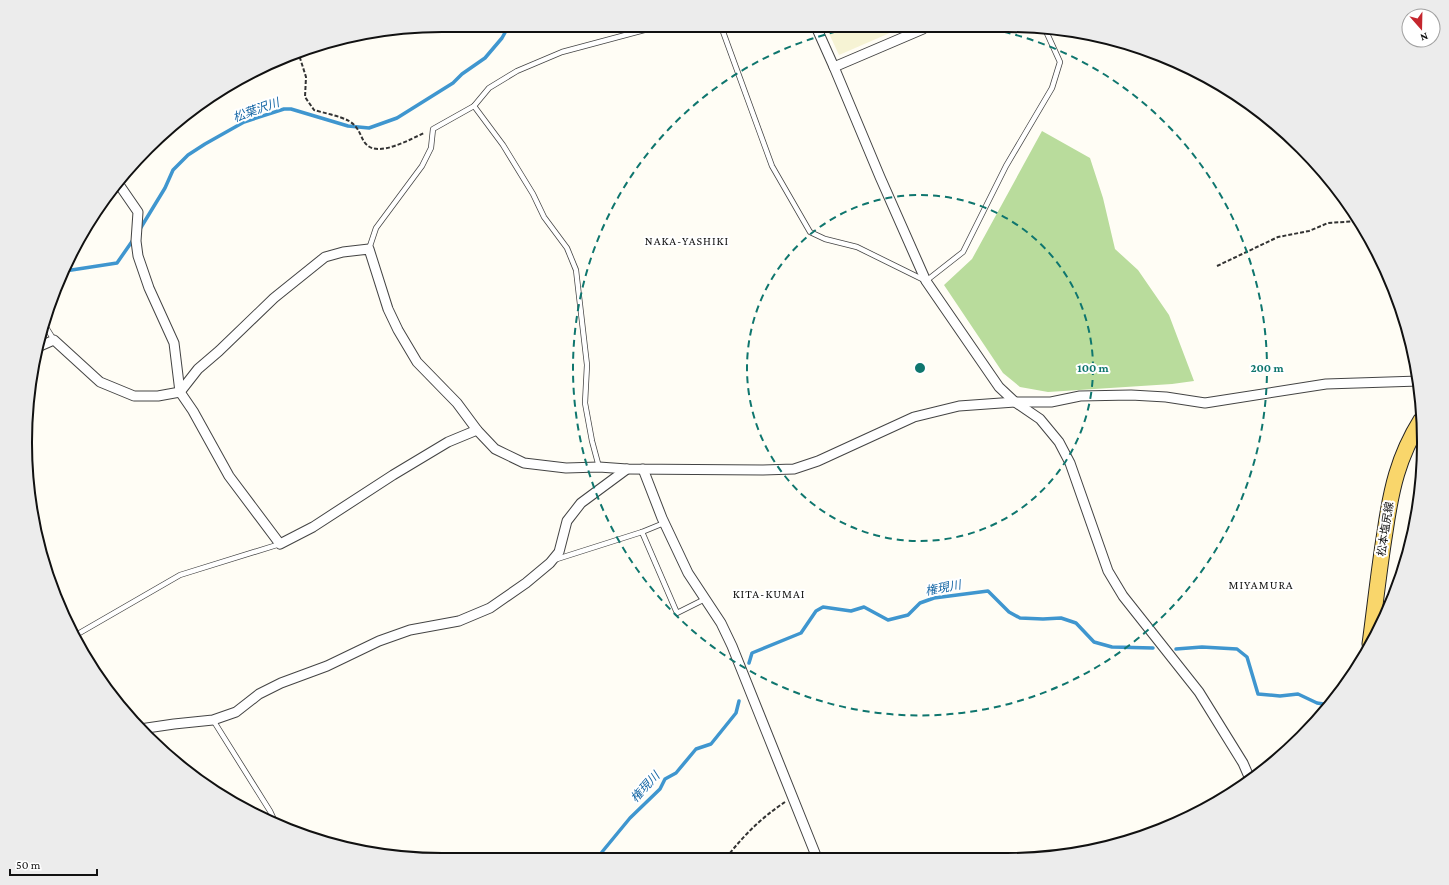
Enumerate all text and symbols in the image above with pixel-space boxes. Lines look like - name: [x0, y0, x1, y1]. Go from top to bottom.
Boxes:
- north arrow: [1401, 8, 1441, 48]
- text: N: [1418, 30, 1430, 44]
- water label: 松葉沢川: [231, 95, 283, 125]
- district label: NAKA-YASHIKI: [645, 234, 729, 248]
- centre of rings: [913, 361, 927, 375]
- text: 100 m: [1077, 361, 1110, 375]
- text: 200 m: [1250, 361, 1284, 375]
- street label: 松本塩尻線: [1375, 501, 1395, 557]
- water label: 権現川: [924, 577, 964, 598]
- district label: MIYAMURA: [1228, 578, 1294, 592]
- district label: KITA-KUMAI: [733, 587, 805, 601]
- water label: 権現川: [628, 768, 664, 805]
- scale bar: [10, 851, 97, 877]
- text: 50 m: [16, 858, 41, 872]

